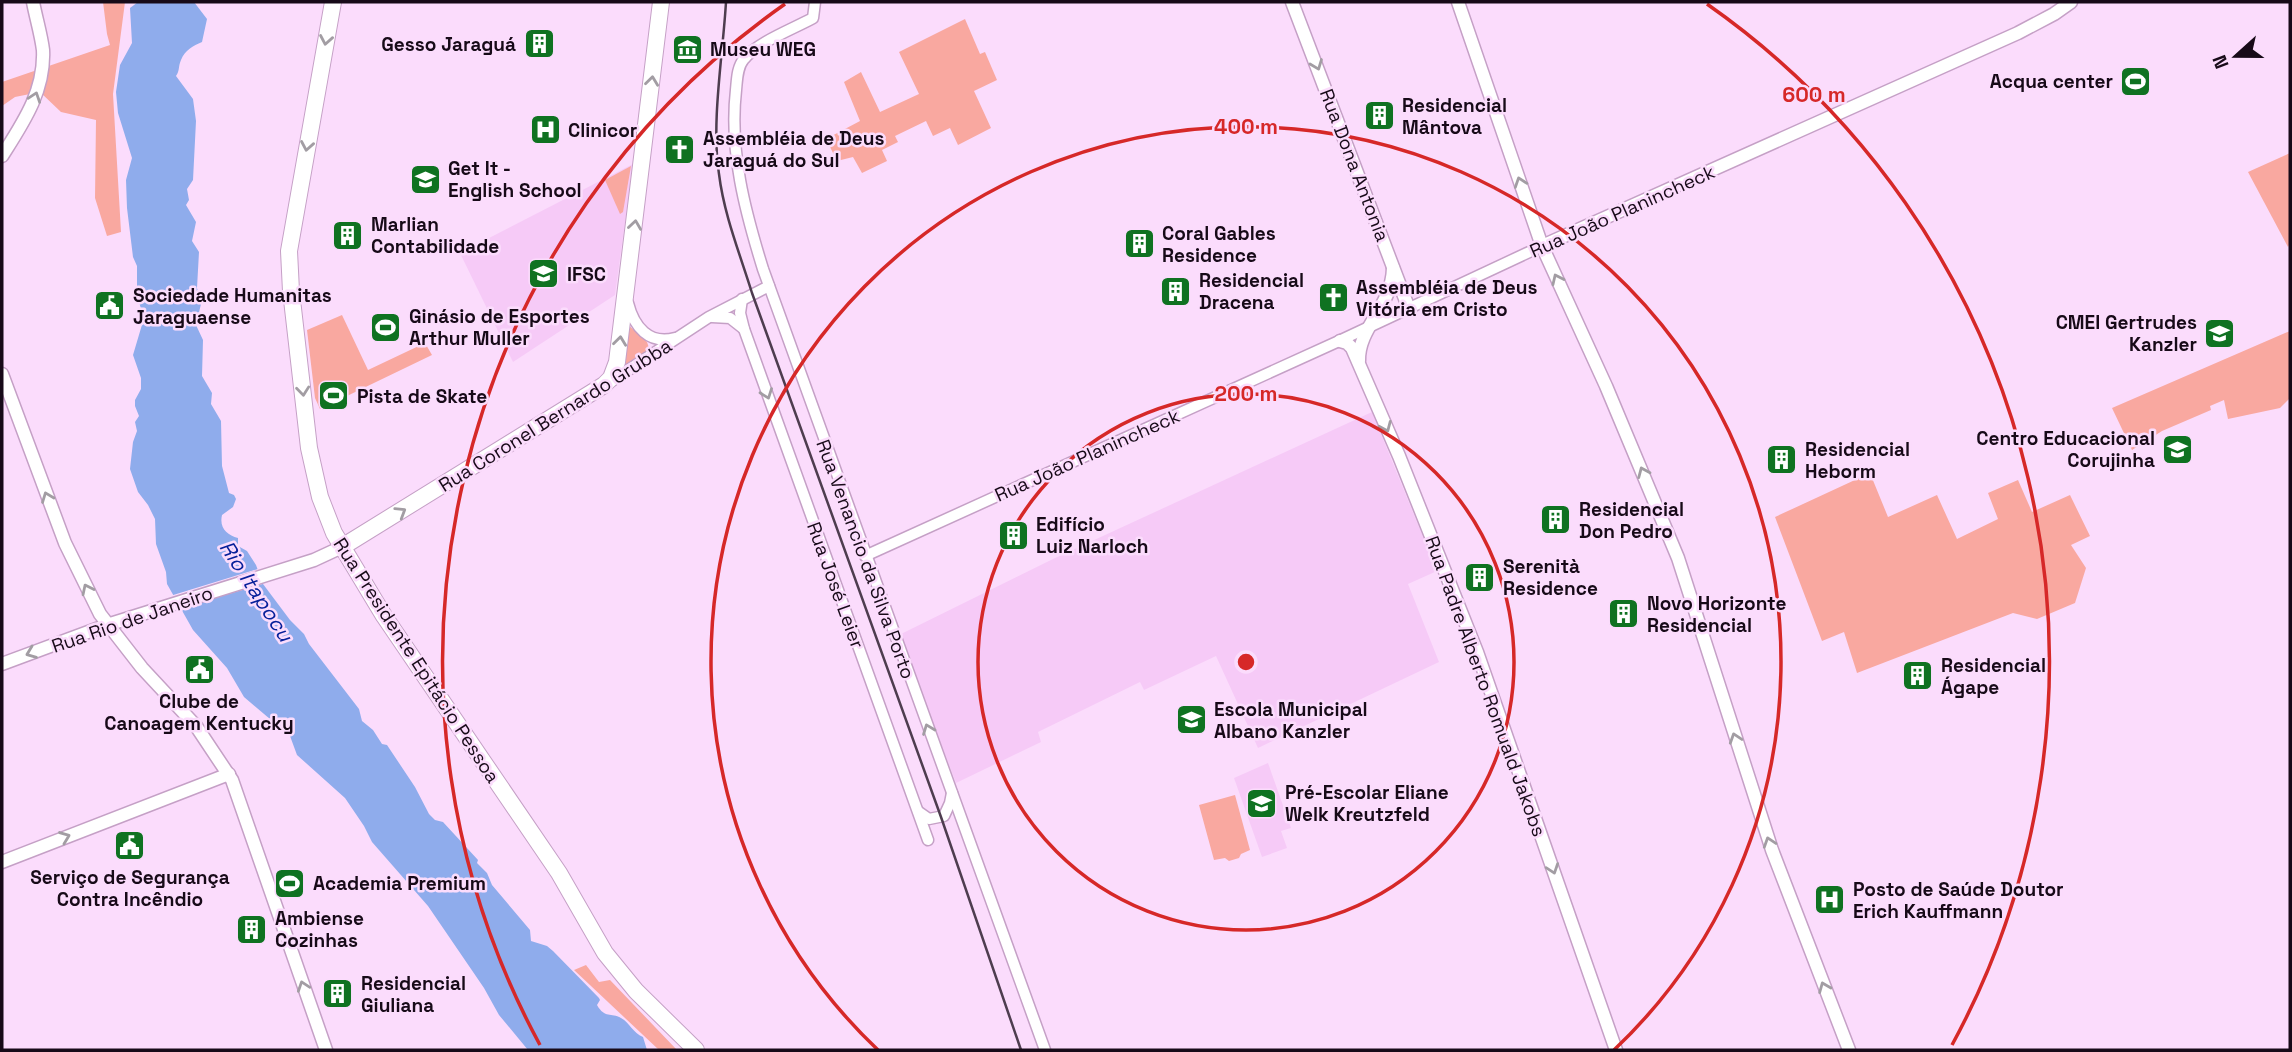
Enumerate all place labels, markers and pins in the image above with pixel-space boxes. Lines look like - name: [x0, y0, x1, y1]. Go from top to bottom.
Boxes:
- building icon: Gesso Jaraguá: [522, 27, 556, 61]
- place label: Gesso Jaraguá: [381, 32, 516, 57]
- museum icon: Museu WEG: [670, 32, 704, 66]
- place label: Museu WEG: [710, 37, 816, 62]
- sports icon: Acqua center: [2119, 64, 2153, 98]
- place label: Acqua center: [1990, 69, 2113, 94]
- place label: Residencial Mântova: [1402, 93, 1507, 140]
- building icon: Residencial Mântova: [1362, 99, 1396, 133]
- hospital icon: Clinicor: [528, 113, 562, 147]
- place label: Clinicor: [568, 118, 637, 143]
- place label: Assembléia de Deus Jaraguá do Sul: [703, 126, 884, 173]
- church icon: Assembléia de Deus Jaraguá do Sul: [663, 132, 697, 166]
- place label: Get It - English School: [448, 156, 582, 203]
- school or university icon: Get It - English School: [408, 162, 442, 196]
- place label: Marlian Contabilidade: [371, 212, 499, 259]
- building icon: Marlian Contabilidade: [331, 218, 365, 252]
- place label: Coral Gables Residence: [1162, 221, 1276, 268]
- building icon: Coral Gables Residence: [1122, 227, 1156, 261]
- school or university icon: IFSC: [527, 257, 561, 291]
- place label: IFSC: [567, 262, 606, 287]
- place label: Residencial Dracena: [1199, 268, 1304, 315]
- building icon: Residencial Dracena: [1159, 274, 1193, 308]
- place label: Assembléia de Deus Vitória em Cristo: [1356, 275, 1537, 322]
- church icon: Assembléia de Deus Vitória em Cristo: [1316, 281, 1350, 315]
- place label: Sociedade Humanitas Jaraguaense: [133, 283, 332, 330]
- public building icon: Sociedade Humanitas Jaraguaense: [93, 289, 127, 323]
- place label: Ginásio de Esportes Arthur Muller: [409, 304, 590, 351]
- sports icon: Ginásio de Esportes Arthur Muller: [369, 310, 403, 344]
- place label: CMEI Gertrudes Kanzler: [2056, 310, 2197, 357]
- school or university icon: CMEI Gertrudes Kanzler: [2203, 316, 2237, 350]
- sports icon: Pista de Skate: [317, 379, 351, 413]
- place label: Pista de Skate: [357, 384, 487, 409]
- place label: Centro Educacional Corujinha: [1976, 426, 2155, 473]
- school or university icon: Centro Educacional Corujinha: [2161, 432, 2195, 466]
- place label: Residencial Heborm: [1805, 437, 1910, 484]
- building icon: Residencial Heborm: [1765, 443, 1799, 477]
- place label: Residencial Don Pedro: [1579, 497, 1684, 544]
- building icon: Residencial Don Pedro: [1539, 503, 1573, 537]
- place label: Edifício Luiz Narloch: [1036, 512, 1148, 559]
- building icon: Edifício Luiz Narloch: [996, 518, 1030, 552]
- place label: Serenità Residence: [1503, 554, 1598, 601]
- building icon: Serenità Residence: [1463, 560, 1497, 594]
- place label: Novo Horizonte Residencial: [1647, 591, 1786, 638]
- building icon: Novo Horizonte Residencial: [1607, 597, 1641, 631]
- centre of rings: [1234, 650, 1258, 674]
- public building icon: Clube de Canoagem Kentucky: [182, 653, 216, 687]
- place label: Residencial Ágape: [1941, 653, 2046, 700]
- building icon: Residencial Ágape: [1901, 659, 1935, 693]
- place label: Clube de Canoagem Kentucky: [104, 689, 294, 736]
- place label: Escola Municipal Albano Kanzler: [1214, 697, 1368, 744]
- school or university icon: Escola Municipal Albano Kanzler: [1174, 703, 1208, 737]
- place label: Pré-Escolar Eliane Welk Kreutzfeld: [1285, 780, 1449, 827]
- school or university icon: Pré-Escolar Eliane Welk Kreutzfeld: [1245, 786, 1279, 820]
- public building icon: Serviço de Segurança Contra Incêndio: [113, 829, 147, 863]
- place label: Serviço de Segurança Contra Incêndio: [30, 865, 230, 912]
- sports icon: Academia Premium: [273, 866, 307, 900]
- place label: Academia Premium: [313, 871, 486, 896]
- place label: Posto de Saúde Doutor Erich Kauffmann: [1853, 877, 2064, 924]
- hospital icon: Posto de Saúde Doutor Erich Kauffmann: [1813, 883, 1847, 917]
- place label: Ambiense Cozinhas: [275, 906, 364, 953]
- building icon: Ambiense Cozinhas: [235, 912, 269, 946]
- place label: Residencial Giuliana: [361, 971, 466, 1018]
- building icon: Residencial Giuliana: [321, 977, 355, 1011]

